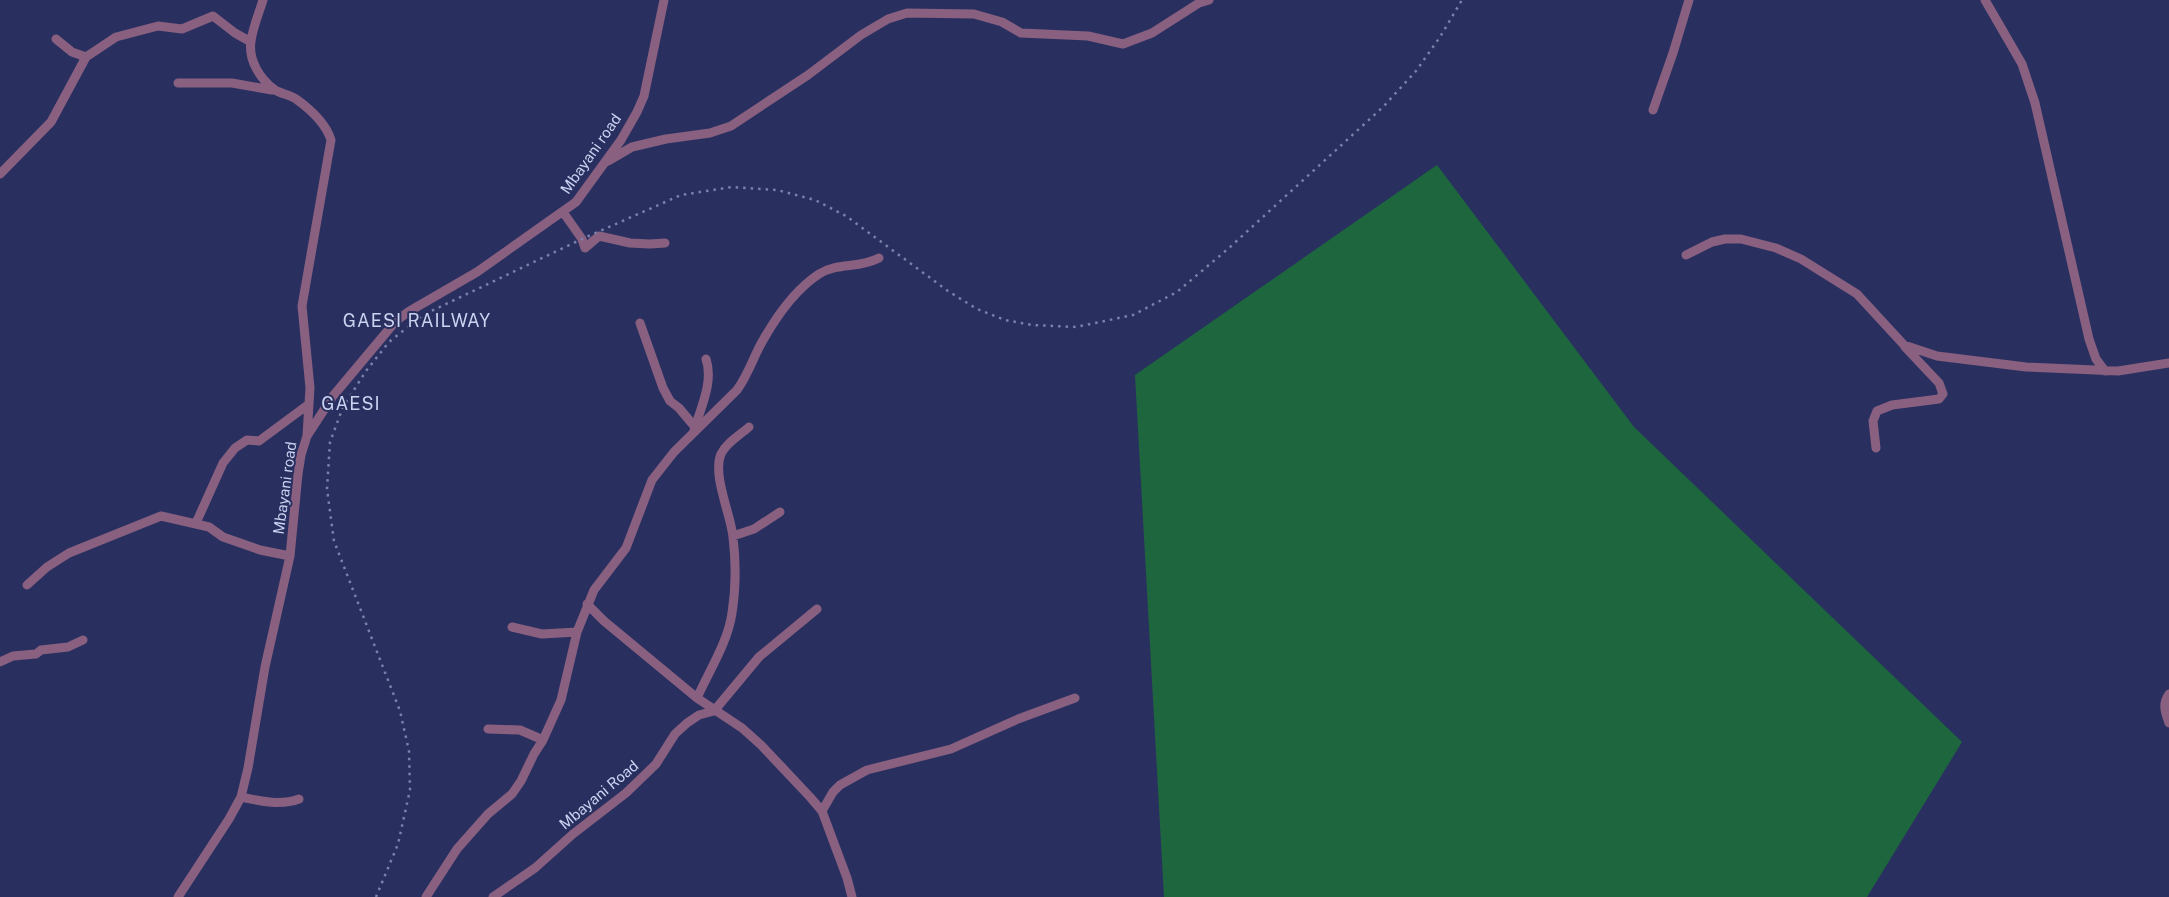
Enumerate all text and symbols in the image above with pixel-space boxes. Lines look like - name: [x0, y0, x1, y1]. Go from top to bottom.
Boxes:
- street label: Mbayani road: [557, 110, 624, 197]
- district label: GAESI RAILWAY: [343, 310, 491, 331]
- district label: GAESI: [321, 393, 381, 414]
- street label: Mbayani road: [270, 440, 299, 536]
- street label: Mbayani Road: [556, 757, 642, 833]

